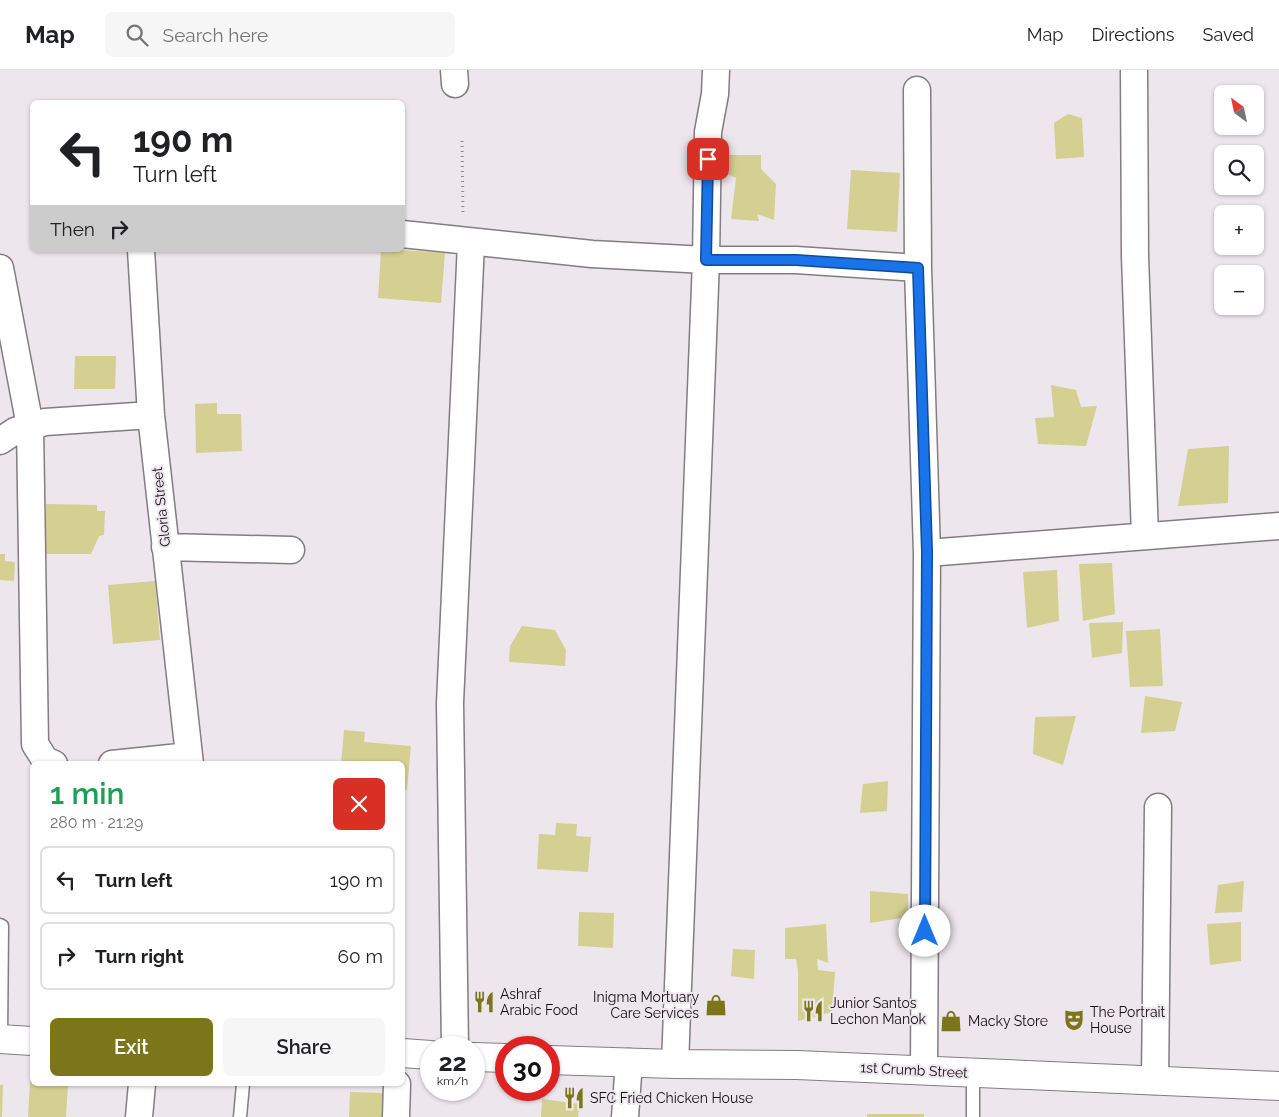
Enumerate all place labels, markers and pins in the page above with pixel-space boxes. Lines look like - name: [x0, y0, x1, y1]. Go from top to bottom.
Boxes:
- pin: [687, 138, 729, 180]
- place label: Ashraf Arabic Food: [500, 986, 578, 1018]
- restaurant icon: Ashraf Arabic Food: [471, 989, 497, 1015]
- place label: Inigma Mortuary Care Services: [593, 989, 699, 1021]
- shop icon: Inigma Mortuary Care Services: [703, 992, 729, 1018]
- place label: Junior Santos Lechon Manok: [830, 995, 926, 1027]
- restaurant icon: Junior Santos Lechon Manok: [800, 998, 826, 1024]
- place label: The Portrait House: [1090, 1004, 1166, 1036]
- theatre icon: The Portrait House: [1061, 1007, 1087, 1033]
- shop icon: Macky Store: [938, 1008, 964, 1034]
- place label: Macky Store: [968, 1013, 1048, 1029]
- restaurant icon: SFC Fried Chicken House: [561, 1085, 587, 1111]
- place label: SFC Fried Chicken House: [590, 1090, 753, 1106]

